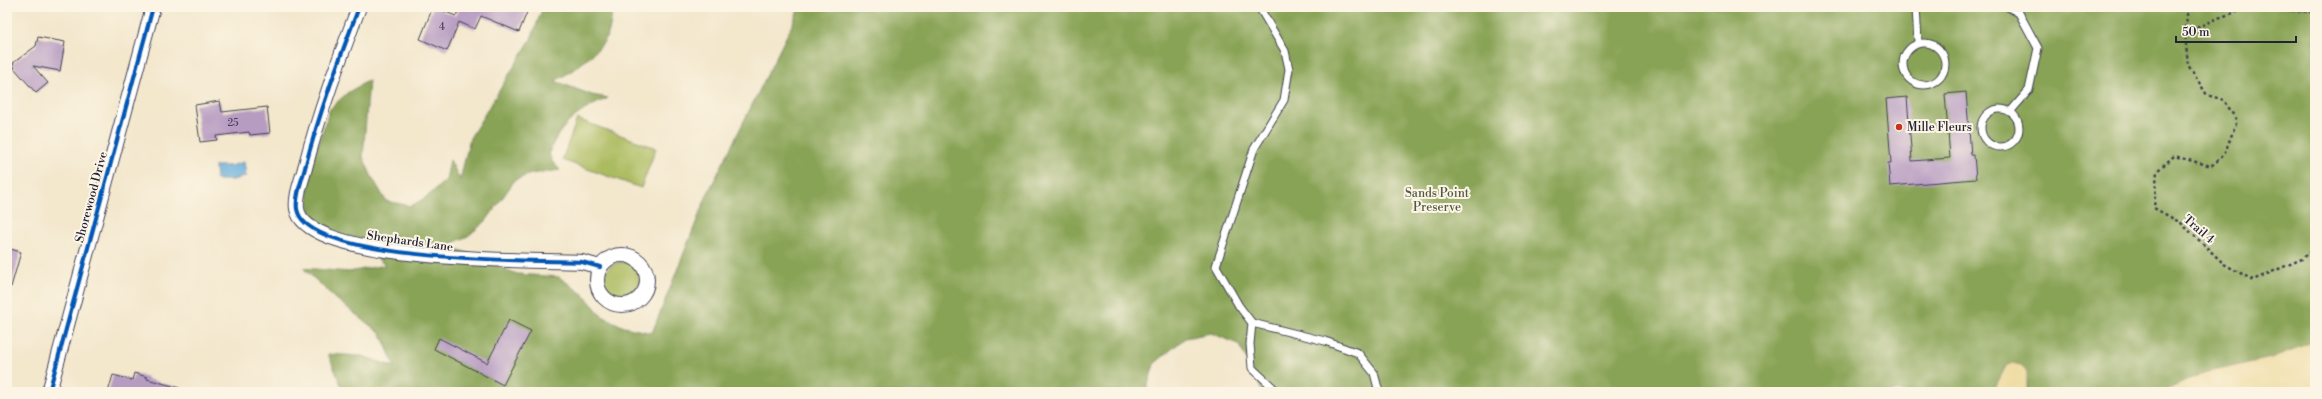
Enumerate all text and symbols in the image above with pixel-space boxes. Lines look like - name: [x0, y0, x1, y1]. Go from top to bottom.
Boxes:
- scale bar: [2176, 18, 2296, 44]
- house number: 4: [439, 21, 445, 33]
- text: 50 m: [2182, 25, 2210, 40]
- house number: 25: [227, 117, 239, 129]
- place label: Mille Fleurs: [1907, 120, 1972, 135]
- marker: Mille Fleurs: [1894, 122, 1904, 132]
- street label: Shorewood Drive: [72, 150, 111, 244]
- park label: Sands Point Preserve: [1405, 186, 1470, 215]
- street label: Trail 4: [2180, 212, 2217, 247]
- street label: Shephards Lane: [366, 228, 454, 255]

